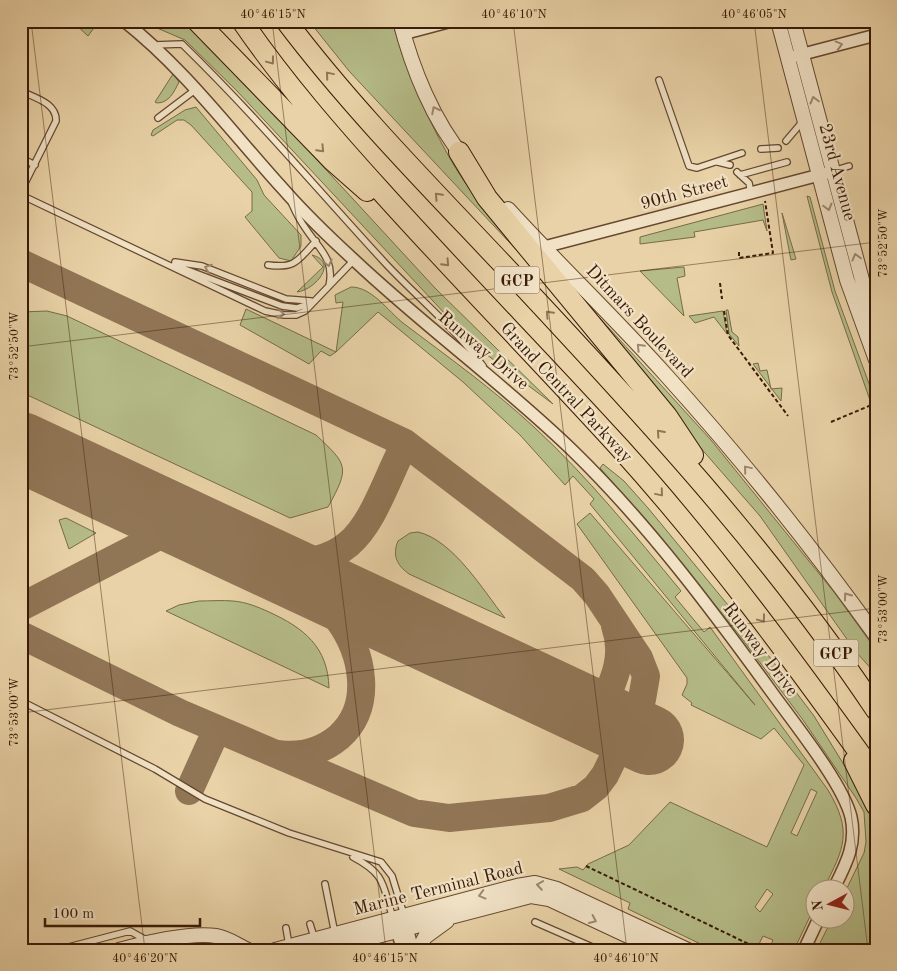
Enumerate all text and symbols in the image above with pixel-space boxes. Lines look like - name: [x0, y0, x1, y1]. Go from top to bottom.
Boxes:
- text: 40°46'15"N: [240, 8, 306, 21]
- text: 40°46'05"N: [721, 8, 787, 21]
- text: 40°46'10"N: [481, 9, 547, 21]
- one-way arrow: [834, 40, 843, 51]
- one-way arrow: [265, 55, 274, 65]
- one-way arrow: [326, 72, 335, 81]
- one-way arrow: [809, 95, 820, 104]
- one-way arrow: [431, 106, 441, 115]
- street label: 23rd Avenue: [815, 122, 859, 223]
- one-way arrow: [315, 143, 324, 152]
- street label: 90th Street: [639, 173, 730, 213]
- one-way arrow: [435, 192, 444, 201]
- one-way arrow: [822, 202, 832, 210]
- text: 73°52'50"W: [877, 208, 890, 278]
- one-way arrow: [851, 253, 862, 261]
- one-way arrow: [440, 258, 449, 267]
- one-way arrow: [322, 259, 333, 267]
- street label: Ditmars Boulevard: [582, 262, 696, 382]
- one-way arrow: [204, 264, 213, 274]
- road number: GCP: [494, 266, 540, 294]
- street label: Runway Drive: [435, 308, 532, 394]
- one-way arrow: [278, 309, 286, 320]
- text: 73°52'50"W: [8, 311, 21, 381]
- one-way arrow: [546, 311, 555, 320]
- street label: Grand Central Parkway: [497, 319, 636, 467]
- one-way arrow: [637, 343, 646, 352]
- one-way arrow: [657, 430, 666, 439]
- one-way arrow: [743, 465, 752, 474]
- one-way arrow: [654, 488, 663, 497]
- text: 73°53'00"W: [877, 574, 890, 644]
- one-way arrow: [845, 593, 853, 602]
- street label: Runway Drive: [719, 599, 801, 700]
- one-way arrow: [757, 613, 765, 622]
- road number: GCP: [814, 640, 858, 666]
- text: 73°53'00"W: [8, 677, 21, 747]
- street label: Marine Terminal Road: [351, 859, 525, 919]
- north arrow: [804, 878, 854, 928]
- one-way arrow: [536, 880, 545, 890]
- one-way arrow: [478, 889, 487, 900]
- scale bar: [45, 896, 200, 928]
- text: N: [810, 899, 826, 912]
- text: 100 m: [52, 907, 94, 922]
- one-way arrow: [588, 914, 597, 924]
- text: 40°46'15"N: [352, 952, 418, 965]
- text: 40°46'20"N: [112, 953, 178, 965]
- text: 40°46'10"N: [593, 953, 659, 965]

